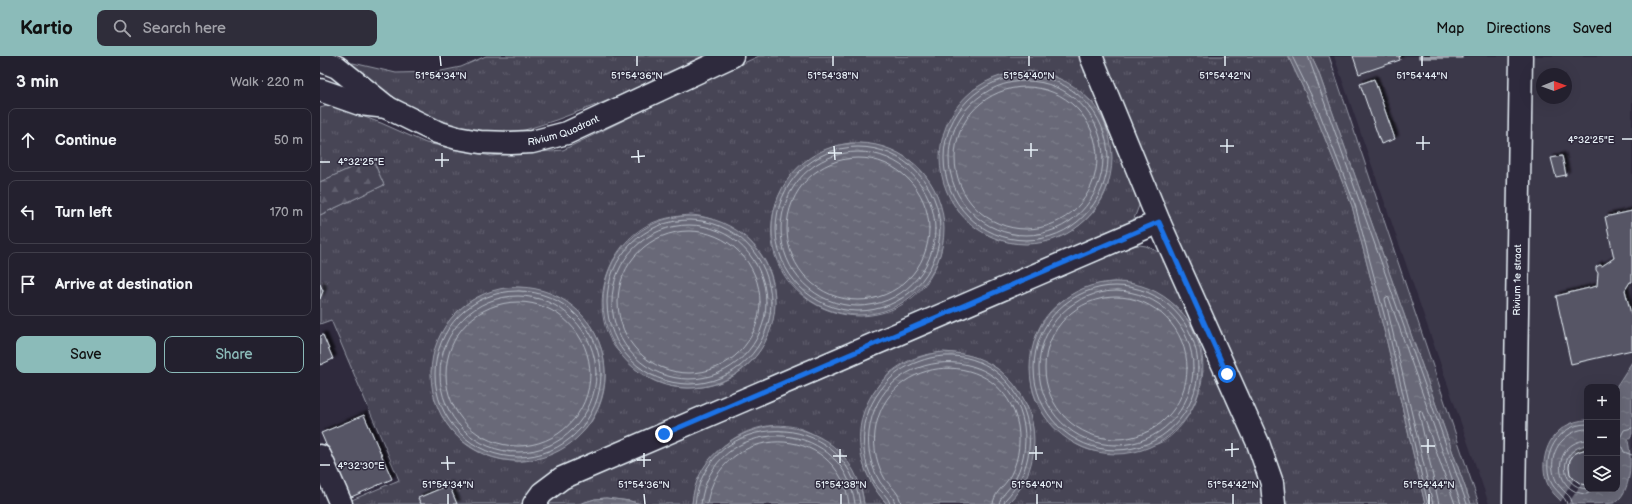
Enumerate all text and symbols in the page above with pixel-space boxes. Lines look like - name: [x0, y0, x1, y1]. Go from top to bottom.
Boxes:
- search box: [97, 10, 377, 46]
- text: Kartio: [20, 17, 73, 40]
- icon: search: [111, 17, 133, 39]
- text: Search here: [143, 19, 226, 38]
- text: Map: [1436, 20, 1464, 37]
- text: Directions: [1486, 20, 1551, 37]
- text: Saved: [1573, 20, 1612, 37]
- north arrow: [1536, 68, 1572, 104]
- text: 51°54'34"N: [415, 70, 467, 82]
- text: 51°54'36"N: [611, 70, 663, 82]
- text: 51°54'38"N: [807, 70, 859, 82]
- text: 51°54'40"N: [1003, 70, 1055, 82]
- text: 51°54'42"N: [1199, 70, 1251, 82]
- text: 51°54'44"N: [1396, 70, 1448, 82]
- text: 3 min: [16, 72, 59, 92]
- text: Walk · 220 m: [231, 74, 304, 90]
- street label: Rivium Quadrant: [527, 113, 601, 148]
- icon: ahead: [17, 129, 39, 151]
- text: Continue: [55, 131, 117, 150]
- text: 50 m: [274, 132, 303, 148]
- text: 4°32'25"E: [1568, 134, 1615, 146]
- text: 4°32'25"E: [338, 156, 385, 168]
- icon: left: [17, 201, 39, 223]
- text: Turn left: [55, 203, 112, 222]
- text: 170 m: [270, 204, 303, 220]
- street label: Rivium 1e straat: [1511, 244, 1524, 316]
- icon: arrive: [17, 273, 39, 295]
- text: Arrive at destination: [55, 275, 193, 294]
- button: Save: [16, 336, 156, 373]
- button: Share: [164, 336, 304, 373]
- route start: [1218, 365, 1236, 383]
- map controls: [1584, 384, 1620, 492]
- button: +: [1584, 384, 1620, 420]
- button: −: [1584, 420, 1620, 456]
- route end: [655, 425, 673, 443]
- button: layers: [1584, 456, 1620, 492]
- text: 4°32'30"E: [338, 460, 385, 472]
- text: 51°54'34"N: [422, 479, 474, 491]
- text: 51°54'36"N: [618, 479, 670, 491]
- text: 51°54'38"N: [815, 479, 867, 491]
- text: 51°54'40"N: [1011, 479, 1063, 491]
- text: 51°54'42"N: [1207, 479, 1259, 491]
- text: 51°54'44"N: [1403, 479, 1455, 491]

